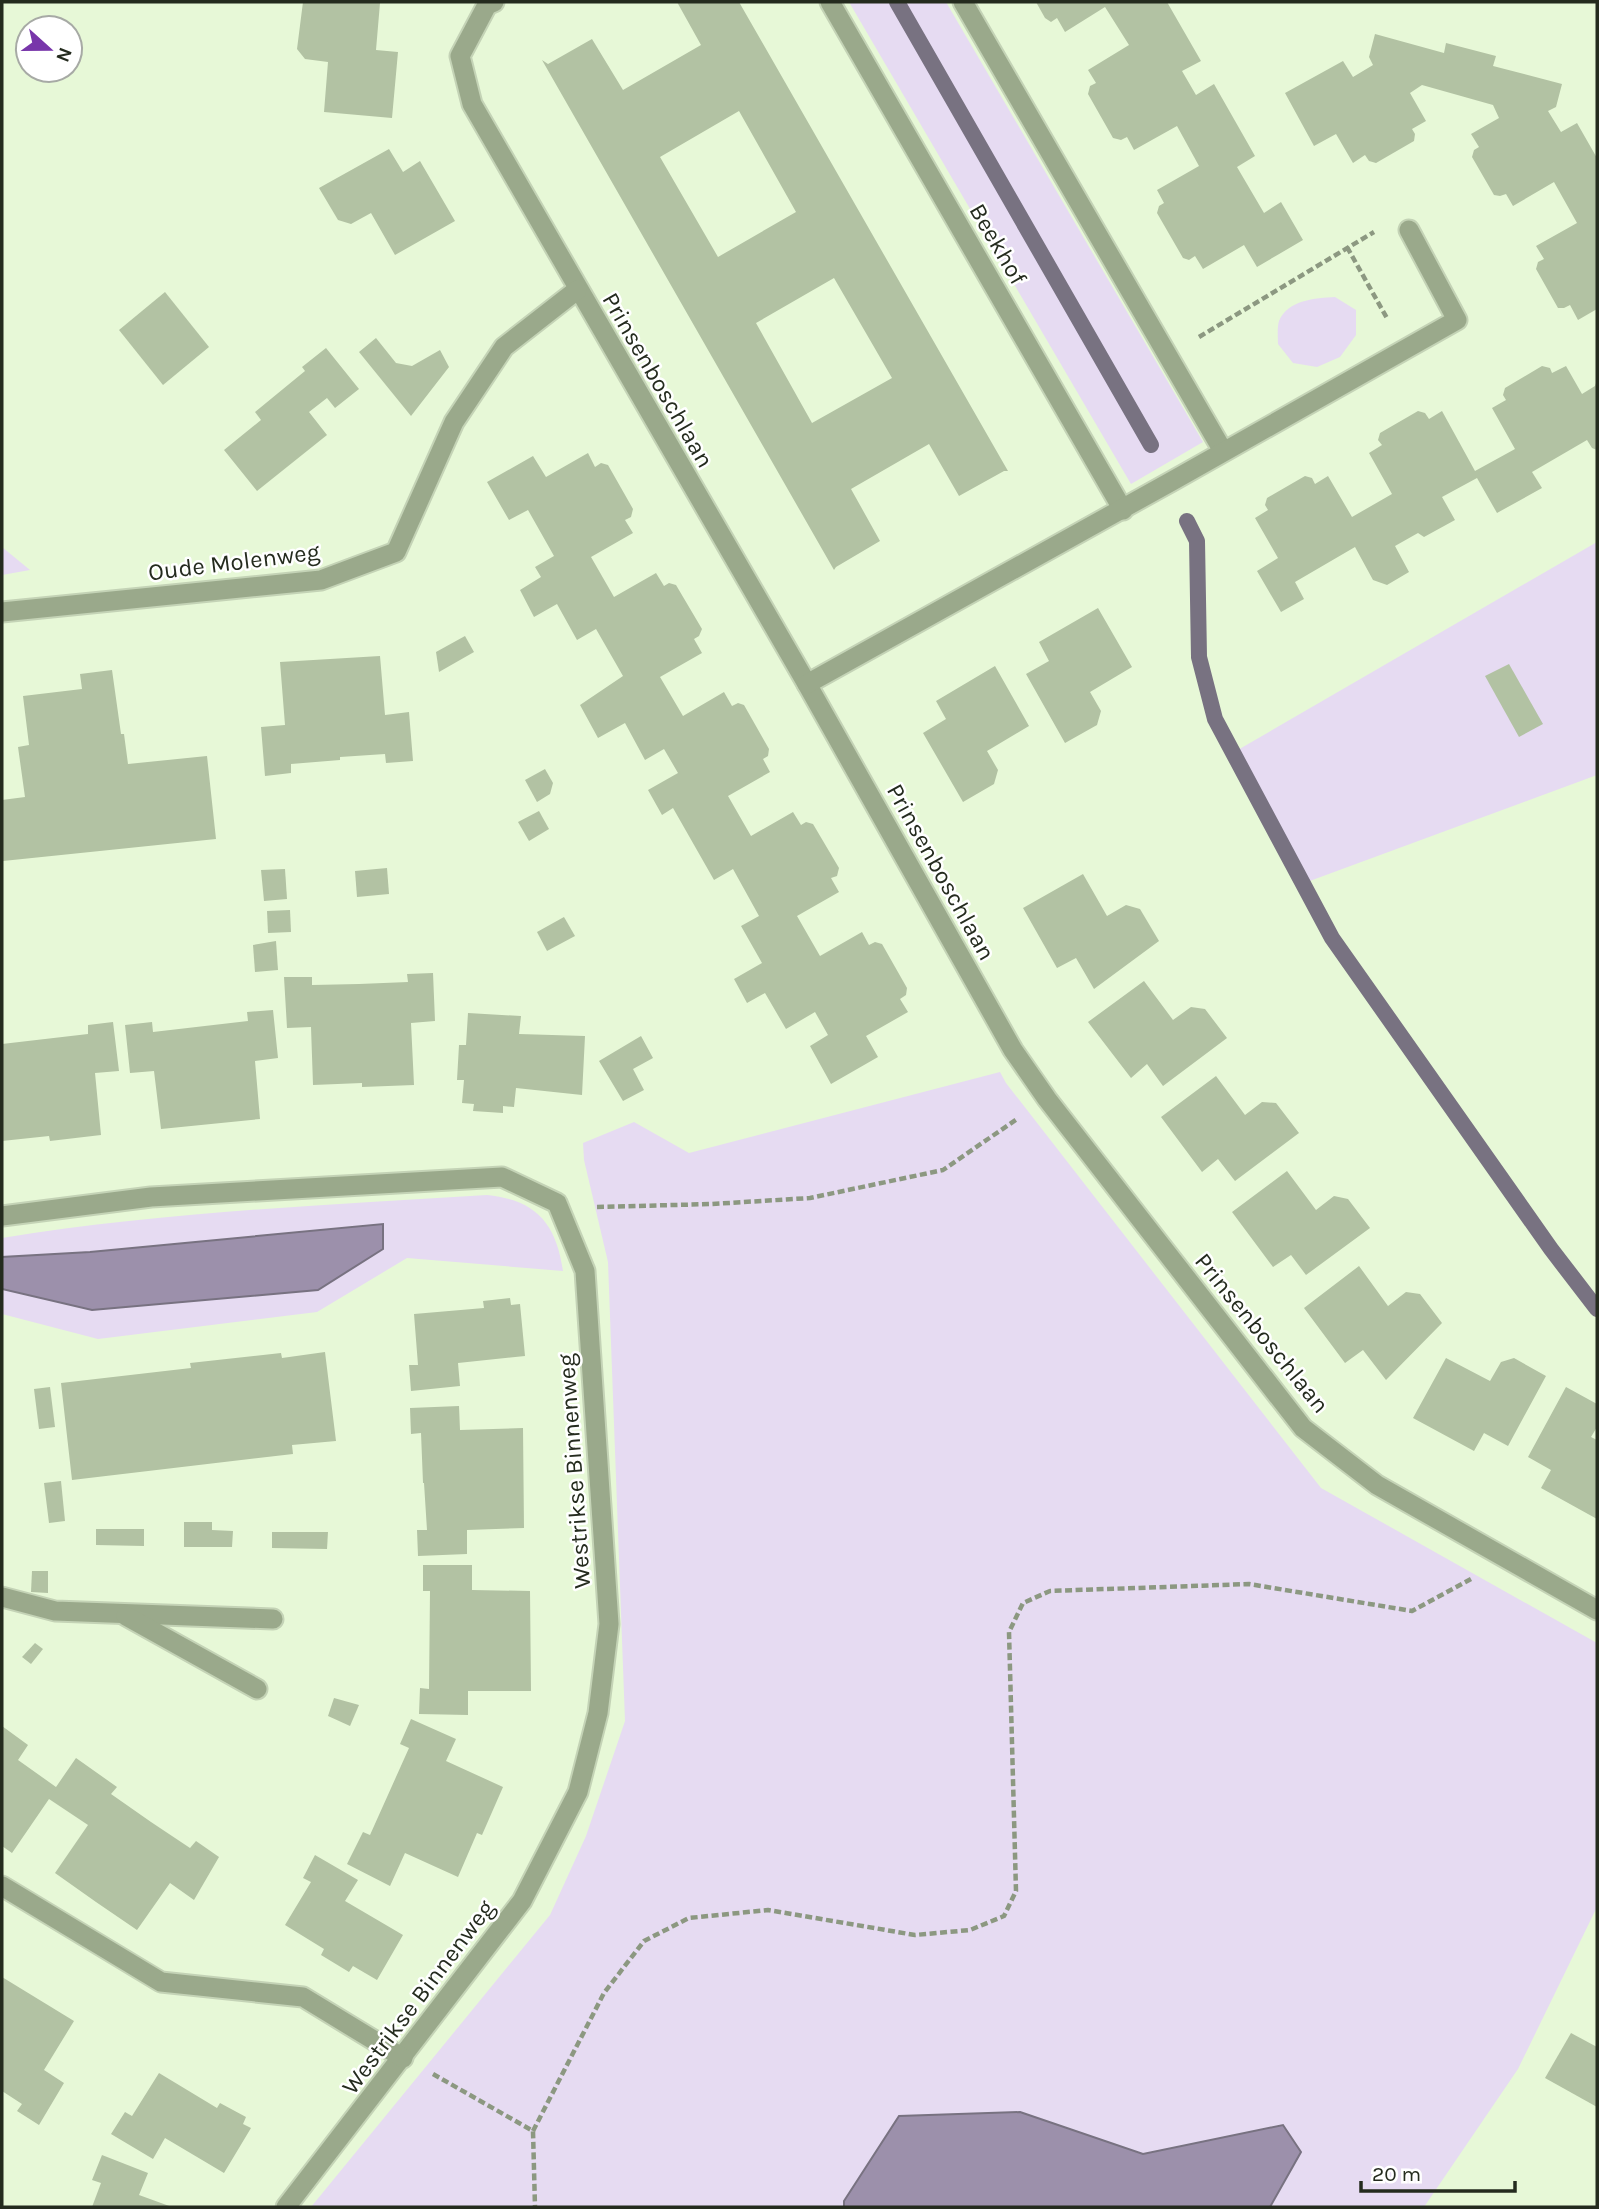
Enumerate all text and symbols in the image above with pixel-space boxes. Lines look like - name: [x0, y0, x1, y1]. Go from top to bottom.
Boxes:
- north arrow: [14, 14, 84, 84]
- text: N: [51, 44, 77, 65]
- street label: Beekhof: [964, 198, 1033, 290]
- street label: Prinsenboschlaan: [597, 287, 719, 473]
- street label: Oude Molenweg: [147, 538, 322, 586]
- street label: Prinsenboschlaan: [881, 779, 1001, 965]
- street label: Prinsenboschlaan: [1189, 1247, 1335, 1419]
- street label: Westrikse Binnenweg: [552, 1352, 596, 1590]
- street label: Westrikse Binnenweg: [336, 1894, 500, 2100]
- scale bar: [1361, 2150, 1515, 2194]
- text: 20 m: [1372, 2162, 1421, 2186]

